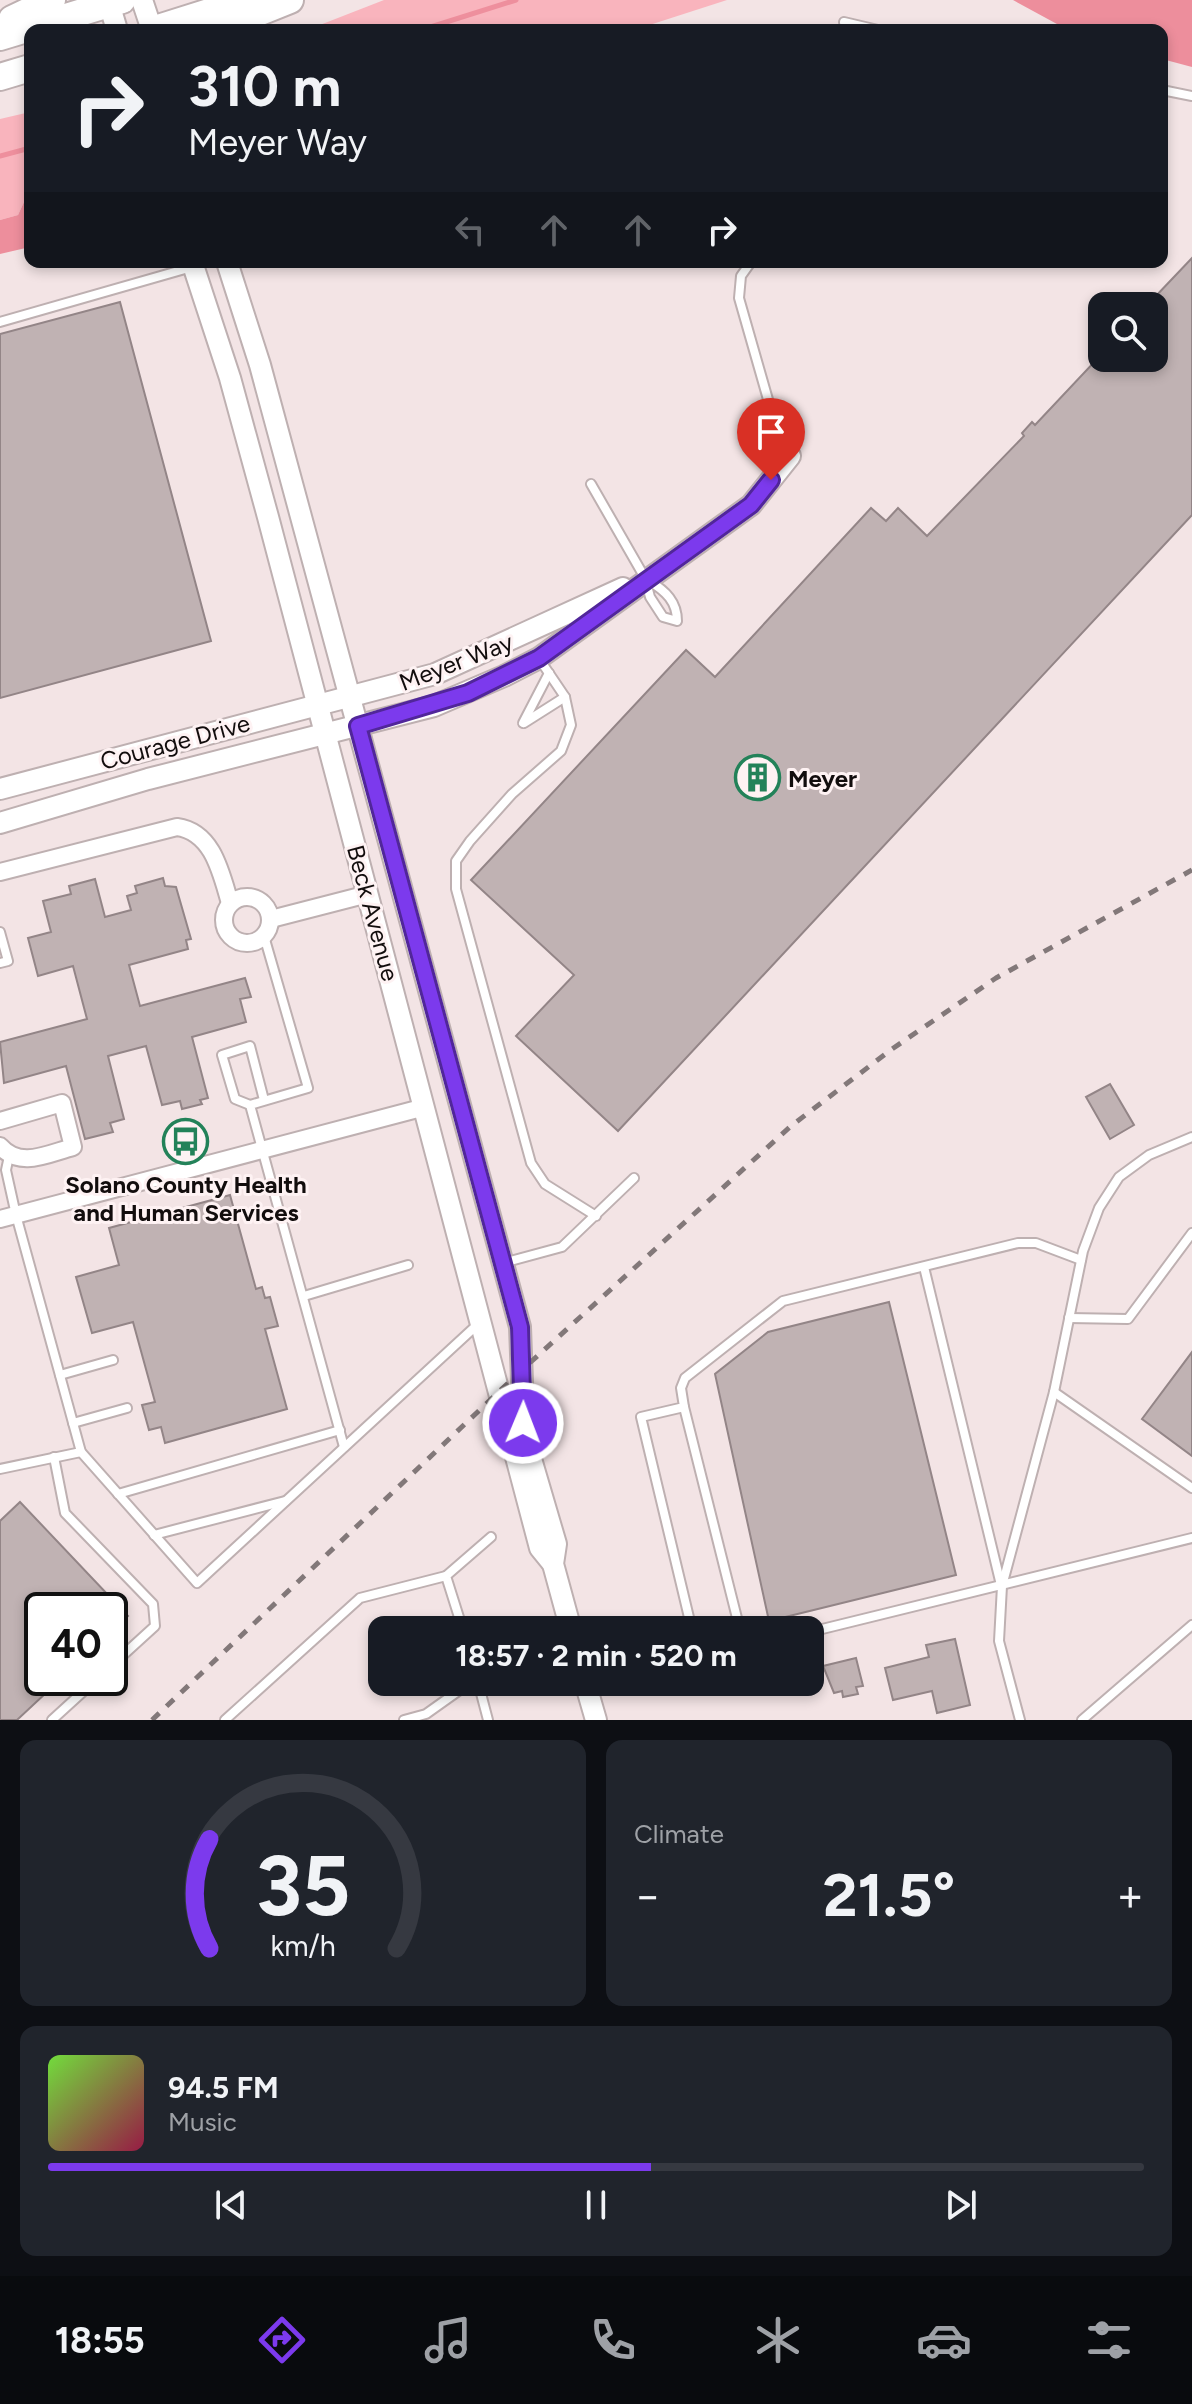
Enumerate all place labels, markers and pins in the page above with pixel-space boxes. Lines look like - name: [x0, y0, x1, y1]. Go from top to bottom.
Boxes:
- pin: [737, 398, 805, 480]
- building icon: Meyer: [733, 754, 781, 802]
- place label: Meyer: [788, 764, 857, 793]
- bus stop icon: Solano County Health and Human Services: [162, 1118, 210, 1166]
- place label: Solano County Health and Human Services: [65, 1170, 307, 1227]

